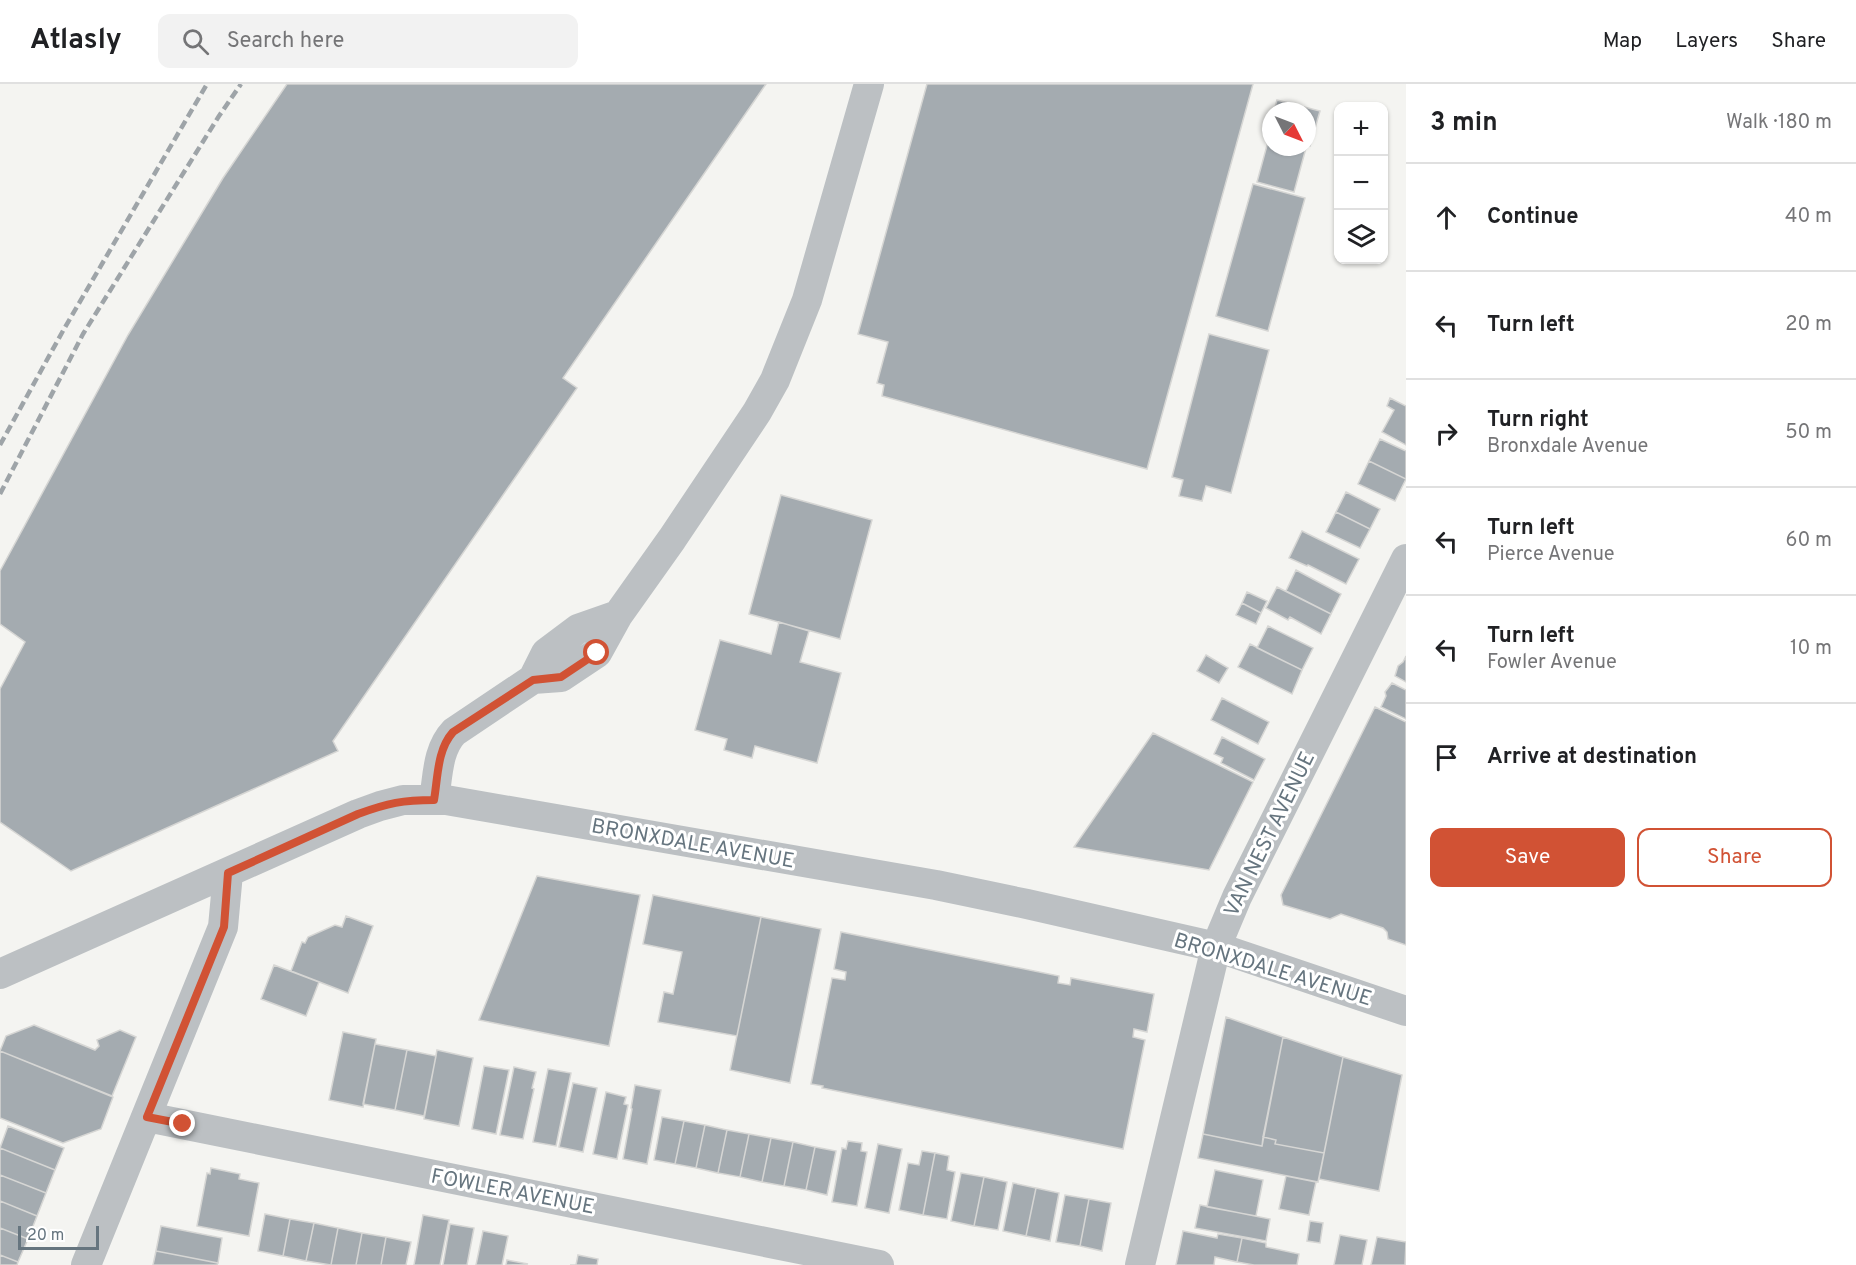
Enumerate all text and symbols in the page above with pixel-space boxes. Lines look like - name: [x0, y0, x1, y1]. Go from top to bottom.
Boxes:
- search box: [158, 14, 578, 68]
- text: Atlasly: [30, 23, 122, 59]
- icon: search: [179, 25, 212, 58]
- text: Search here: [227, 28, 344, 55]
- text: Map: [1603, 28, 1642, 55]
- text: Layers: [1675, 28, 1738, 55]
- text: Share: [1771, 28, 1826, 55]
- north arrow: [1262, 102, 1316, 156]
- map controls: [1334, 102, 1388, 264]
- button: +: [1334, 102, 1388, 156]
- text: 3 min: [1430, 107, 1498, 140]
- text: Walk · 180 m: [1726, 110, 1832, 136]
- button: −: [1334, 156, 1388, 210]
- icon: ahead: [1430, 201, 1463, 234]
- text: Continue: [1487, 204, 1578, 231]
- text: 40 m: [1785, 204, 1832, 230]
- button: layers: [1334, 210, 1388, 264]
- icon: left: [1430, 309, 1463, 342]
- text: Turn left: [1487, 312, 1575, 339]
- text: 20 m: [1785, 312, 1832, 338]
- text: Turn right: [1487, 407, 1589, 434]
- icon: right: [1430, 417, 1463, 450]
- text: 50 m: [1785, 420, 1832, 446]
- text: Bronxdale Avenue: [1487, 434, 1648, 460]
- text: Turn left: [1487, 515, 1575, 542]
- icon: left: [1430, 525, 1463, 558]
- text: 60 m: [1786, 528, 1832, 554]
- text: Pierce Avenue: [1487, 542, 1615, 568]
- text: Turn left: [1487, 623, 1575, 650]
- icon: left: [1430, 633, 1463, 666]
- text: 10 m: [1790, 636, 1832, 662]
- route start: [583, 639, 609, 665]
- text: Fowler Avenue: [1487, 650, 1617, 676]
- icon: arrive: [1430, 741, 1463, 774]
- text: Arrive at destination: [1487, 744, 1697, 771]
- street label: VAN NEST AVENUE: [1219, 748, 1322, 922]
- street label: BRONXDALE AVENUE: [589, 813, 796, 876]
- button: Save: [1430, 828, 1625, 887]
- button: Share: [1637, 828, 1832, 887]
- street label: BRONXDALE AVENUE: [1170, 927, 1375, 1013]
- route end: [169, 1110, 195, 1136]
- street label: FOWLER AVENUE: [429, 1163, 597, 1222]
- scale bar: [18, 1223, 99, 1250]
- text: 20 m: [27, 1226, 64, 1246]

